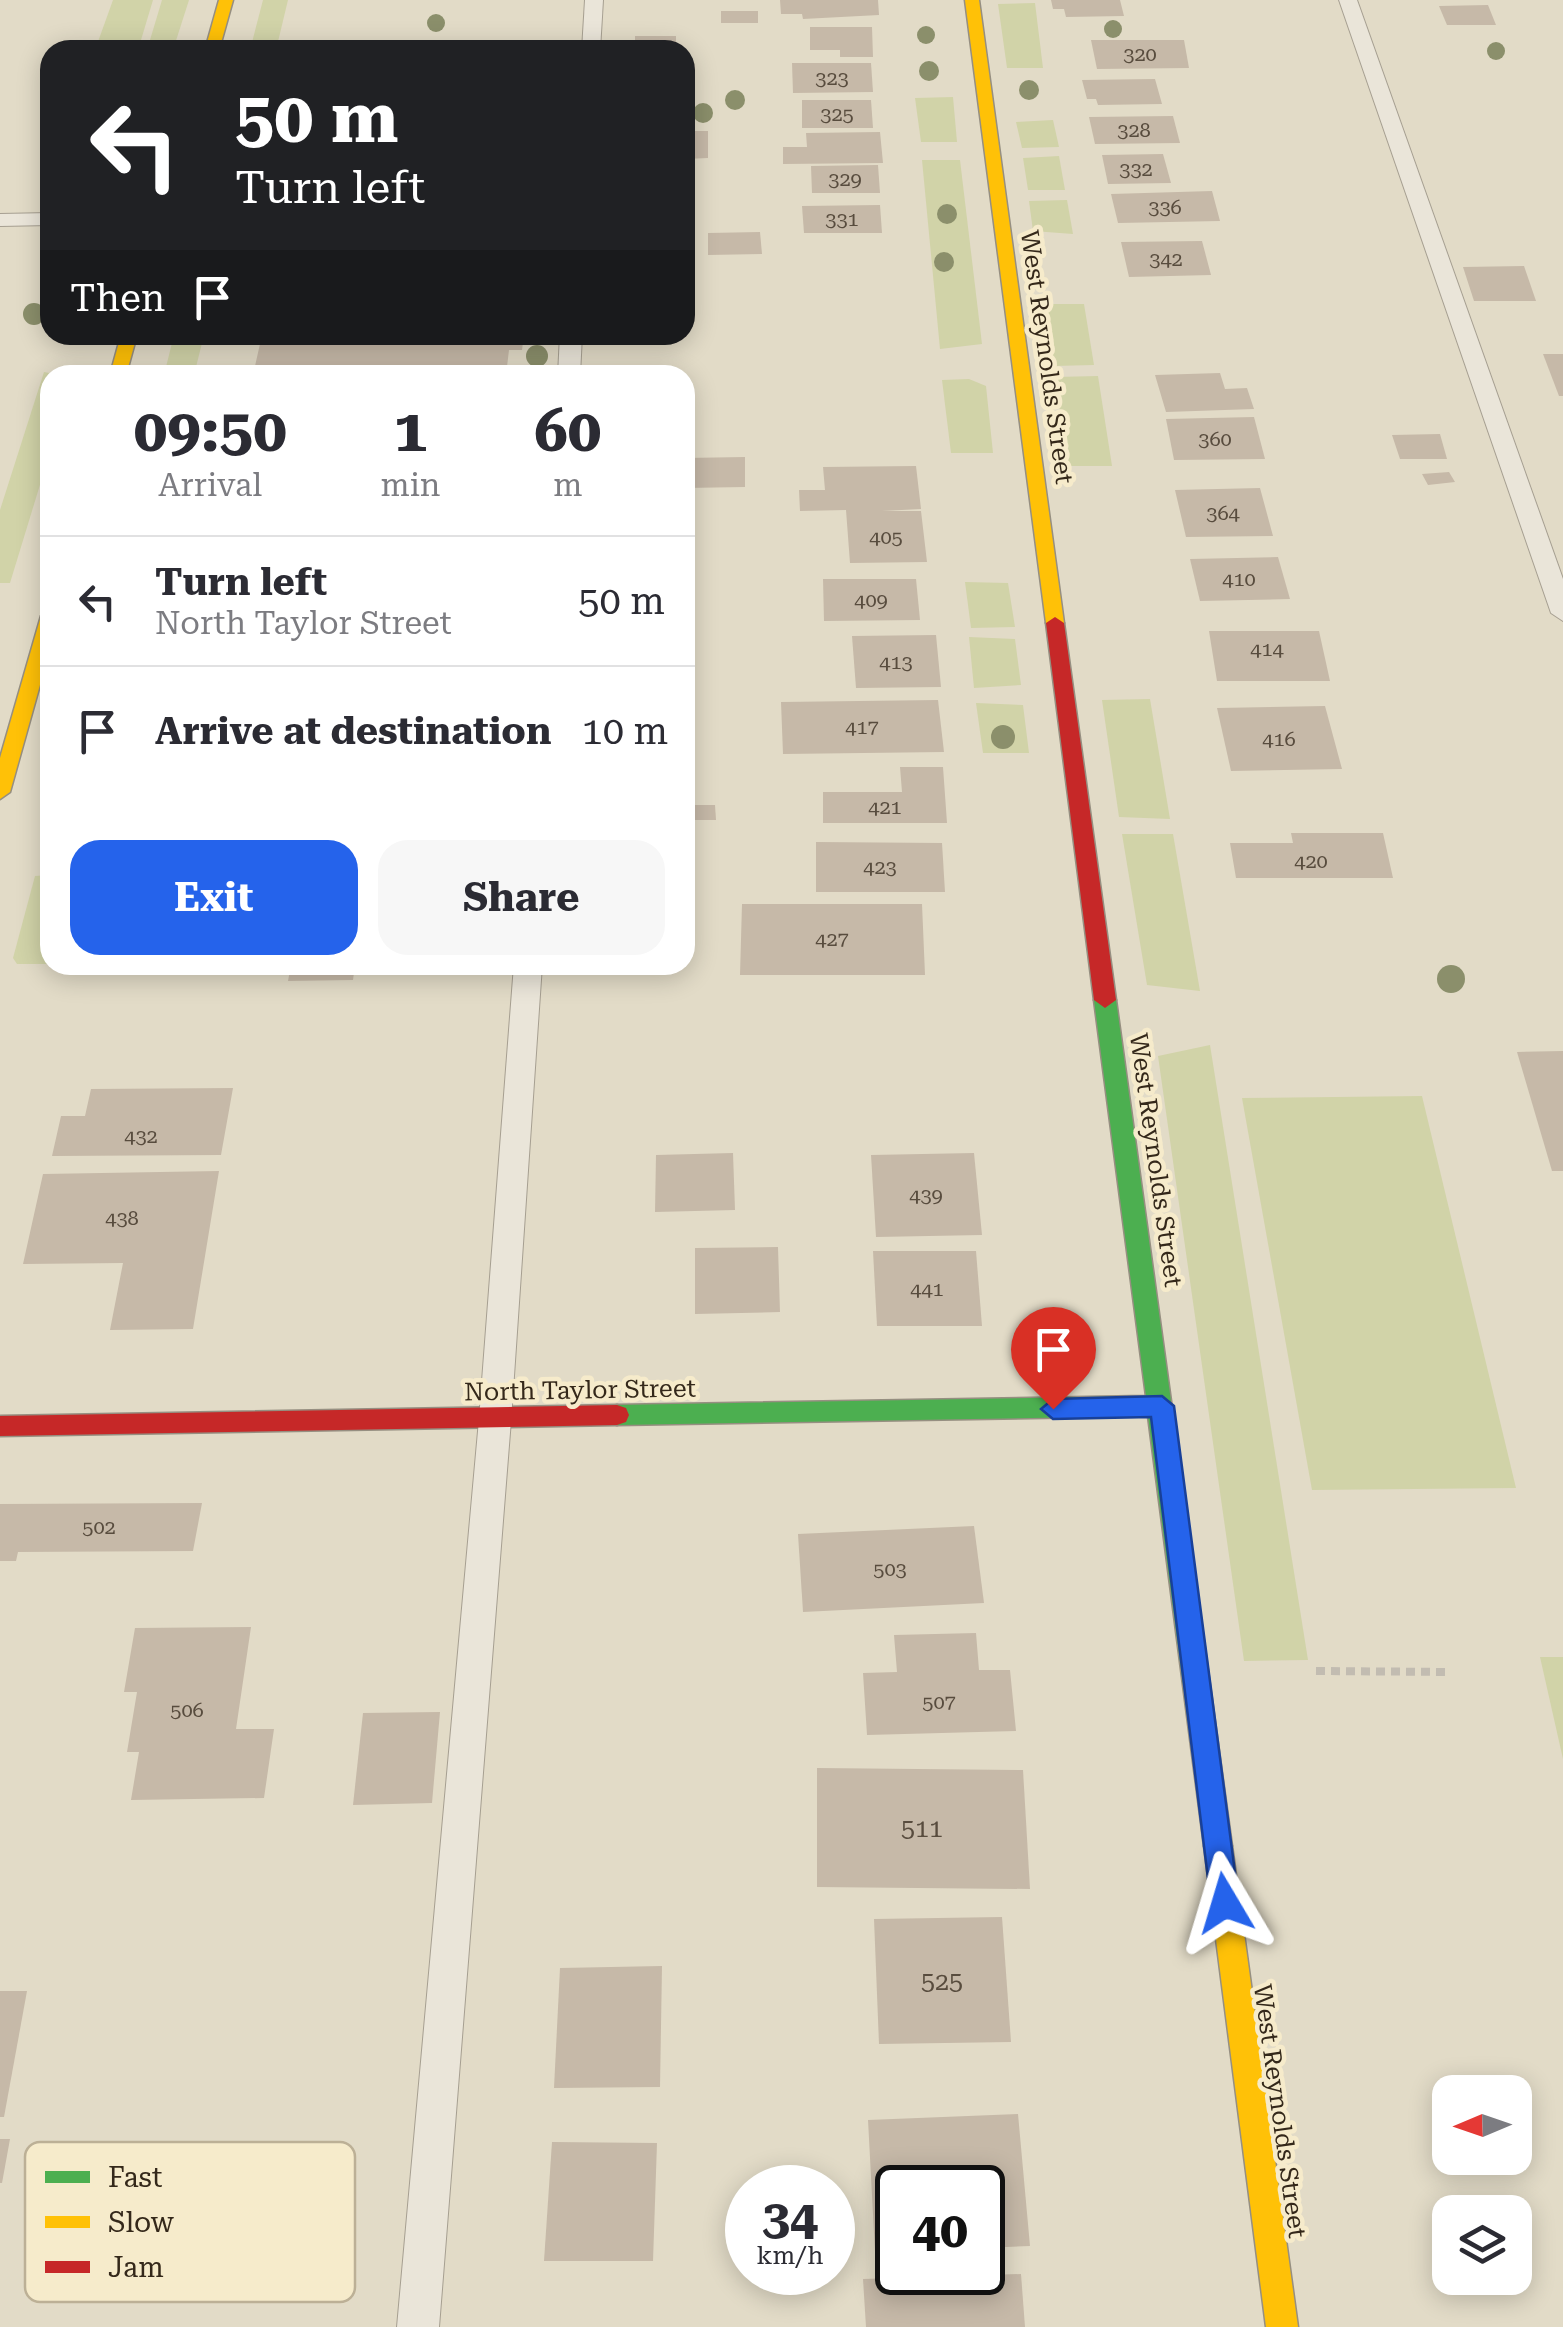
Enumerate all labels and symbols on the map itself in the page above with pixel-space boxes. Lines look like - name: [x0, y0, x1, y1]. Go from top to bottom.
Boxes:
- house number: 320: [1123, 42, 1157, 66]
- house number: 323: [815, 66, 849, 90]
- house number: 325: [820, 102, 854, 126]
- house number: 328: [1117, 118, 1151, 142]
- house number: 332: [1119, 157, 1153, 181]
- house number: 329: [828, 167, 862, 191]
- house number: 336: [1148, 195, 1182, 219]
- house number: 331: [825, 207, 859, 231]
- street label: West Reynolds Street: [1015, 228, 1079, 486]
- house number: 342: [1149, 247, 1183, 271]
- house number: 360: [1198, 427, 1232, 451]
- house number: 364: [1206, 501, 1241, 525]
- house number: 405: [869, 525, 903, 549]
- house number: 410: [1222, 567, 1256, 591]
- house number: 409: [854, 588, 888, 612]
- house number: 414: [1250, 637, 1285, 661]
- house number: 413: [879, 650, 913, 674]
- house number: 417: [845, 715, 879, 739]
- house number: 416: [1262, 727, 1296, 751]
- house number: 421: [868, 795, 902, 819]
- house number: 420: [1294, 849, 1328, 873]
- house number: 423: [863, 855, 897, 879]
- house number: 427: [815, 927, 849, 951]
- street label: West Reynolds Street: [1124, 1031, 1188, 1289]
- house number: 432: [124, 1124, 158, 1148]
- house number: 439: [909, 1183, 943, 1207]
- house number: 438: [105, 1206, 139, 1230]
- house number: 441: [910, 1277, 944, 1301]
- pin: [1011, 1307, 1096, 1410]
- street label: North Taylor Street: [464, 1373, 696, 1407]
- house number: 502: [82, 1515, 116, 1539]
- house number: 503: [873, 1557, 907, 1581]
- house number: 507: [922, 1690, 956, 1714]
- house number: 506: [170, 1698, 204, 1722]
- house number: 511: [901, 1814, 943, 1843]
- position arrow: [1173, 1851, 1277, 1955]
- house number: 525: [921, 1967, 963, 1996]
- street label: West Reynolds Street: [1248, 1982, 1312, 2240]
- north arrow: [1432, 2075, 1532, 2175]
- legend: [25, 2142, 355, 2302]
- text: Fast: [108, 2161, 162, 2194]
- speed limit sign: 40: [875, 2165, 1005, 2295]
- text: Slow: [108, 2206, 175, 2239]
- text: Jam: [108, 2251, 164, 2284]

